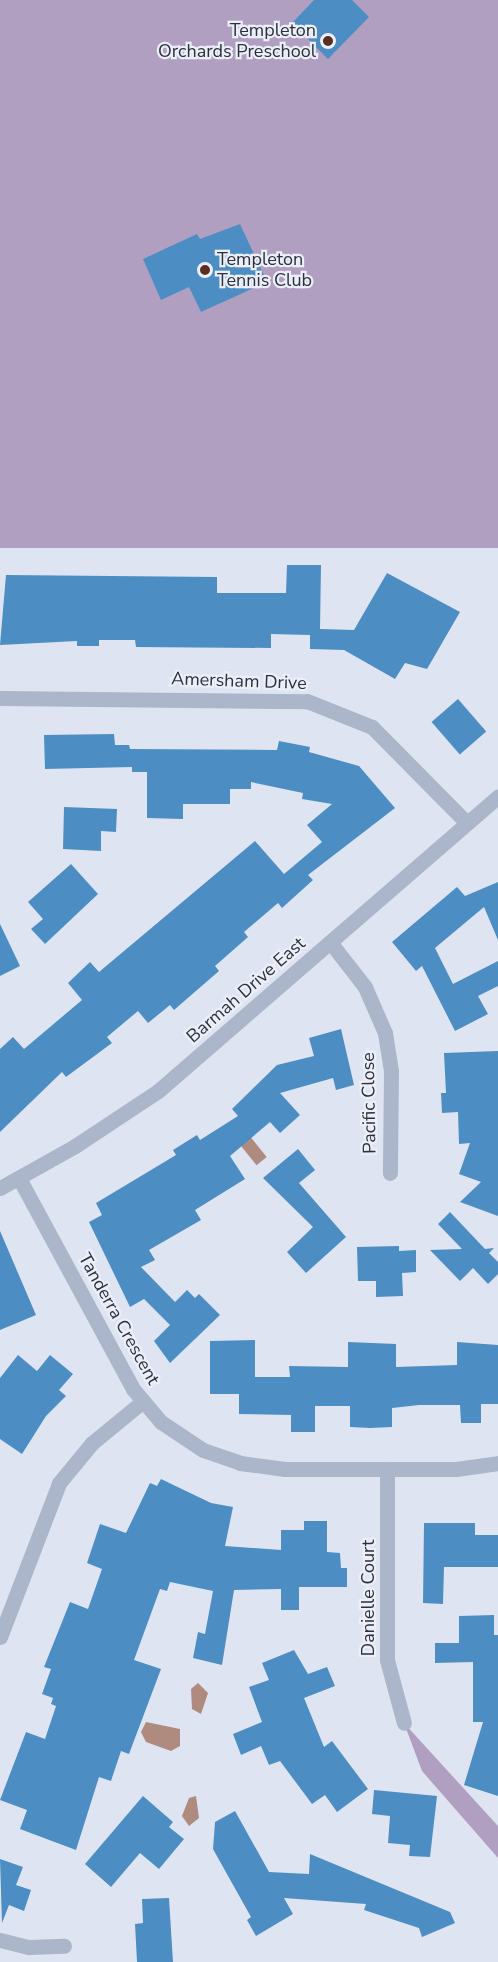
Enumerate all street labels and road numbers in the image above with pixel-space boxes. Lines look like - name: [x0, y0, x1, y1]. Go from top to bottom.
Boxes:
- street label: Amersham Drive: [171, 668, 307, 694]
- street label: Barmah Drive East: [182, 933, 310, 1047]
- street label: Pacific Close: [357, 1052, 381, 1154]
- street label: Tanderra Crescent: [74, 1249, 164, 1389]
- street label: Danielle Court: [357, 1540, 379, 1656]

